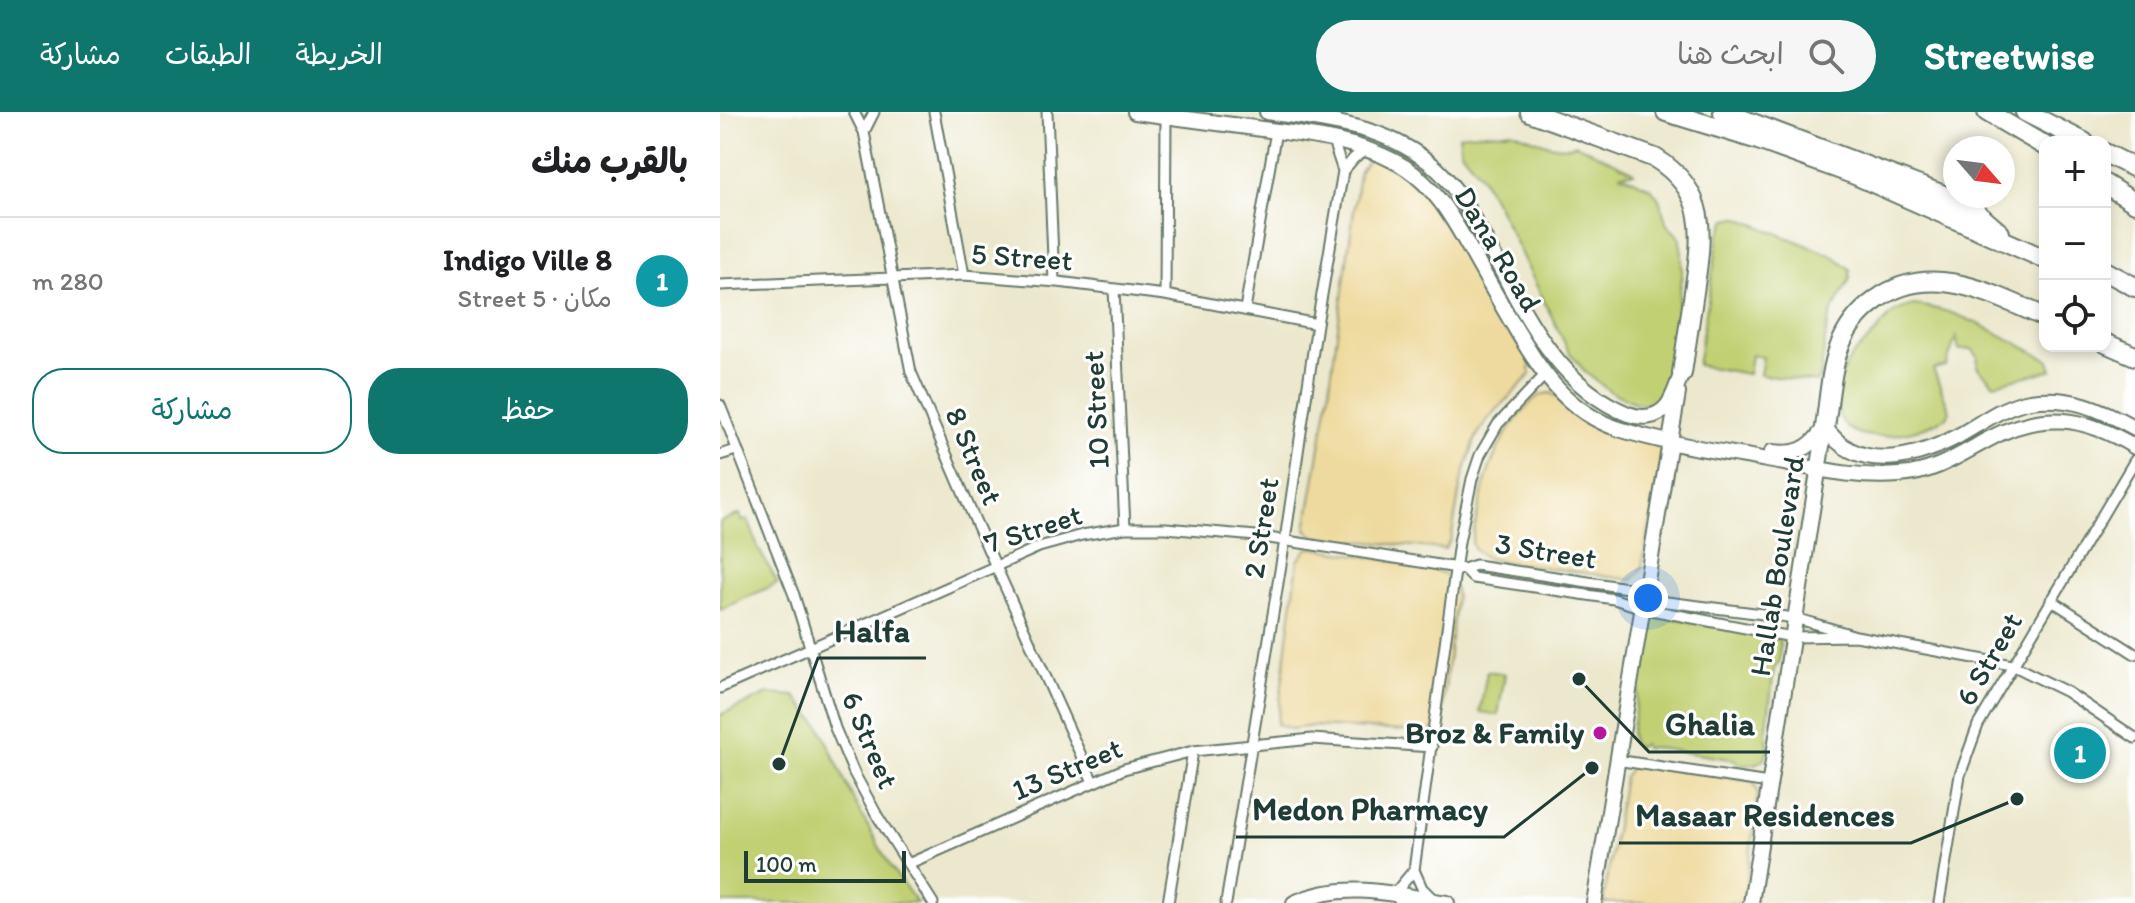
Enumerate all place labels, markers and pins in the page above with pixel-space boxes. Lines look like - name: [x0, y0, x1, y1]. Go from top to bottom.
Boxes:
- callout: Halfa: [818, 602, 926, 658]
- callout: Ghalia: [1649, 696, 1770, 752]
- place label: Broz & Family: [1405, 714, 1585, 751]
- pin: 1: [2054, 723, 2106, 783]
- marker: Broz & Family: [1591, 724, 1609, 742]
- callout: Medon Pharmacy: [1236, 781, 1504, 837]
- callout: Masaar Residences: [1619, 787, 1911, 843]

